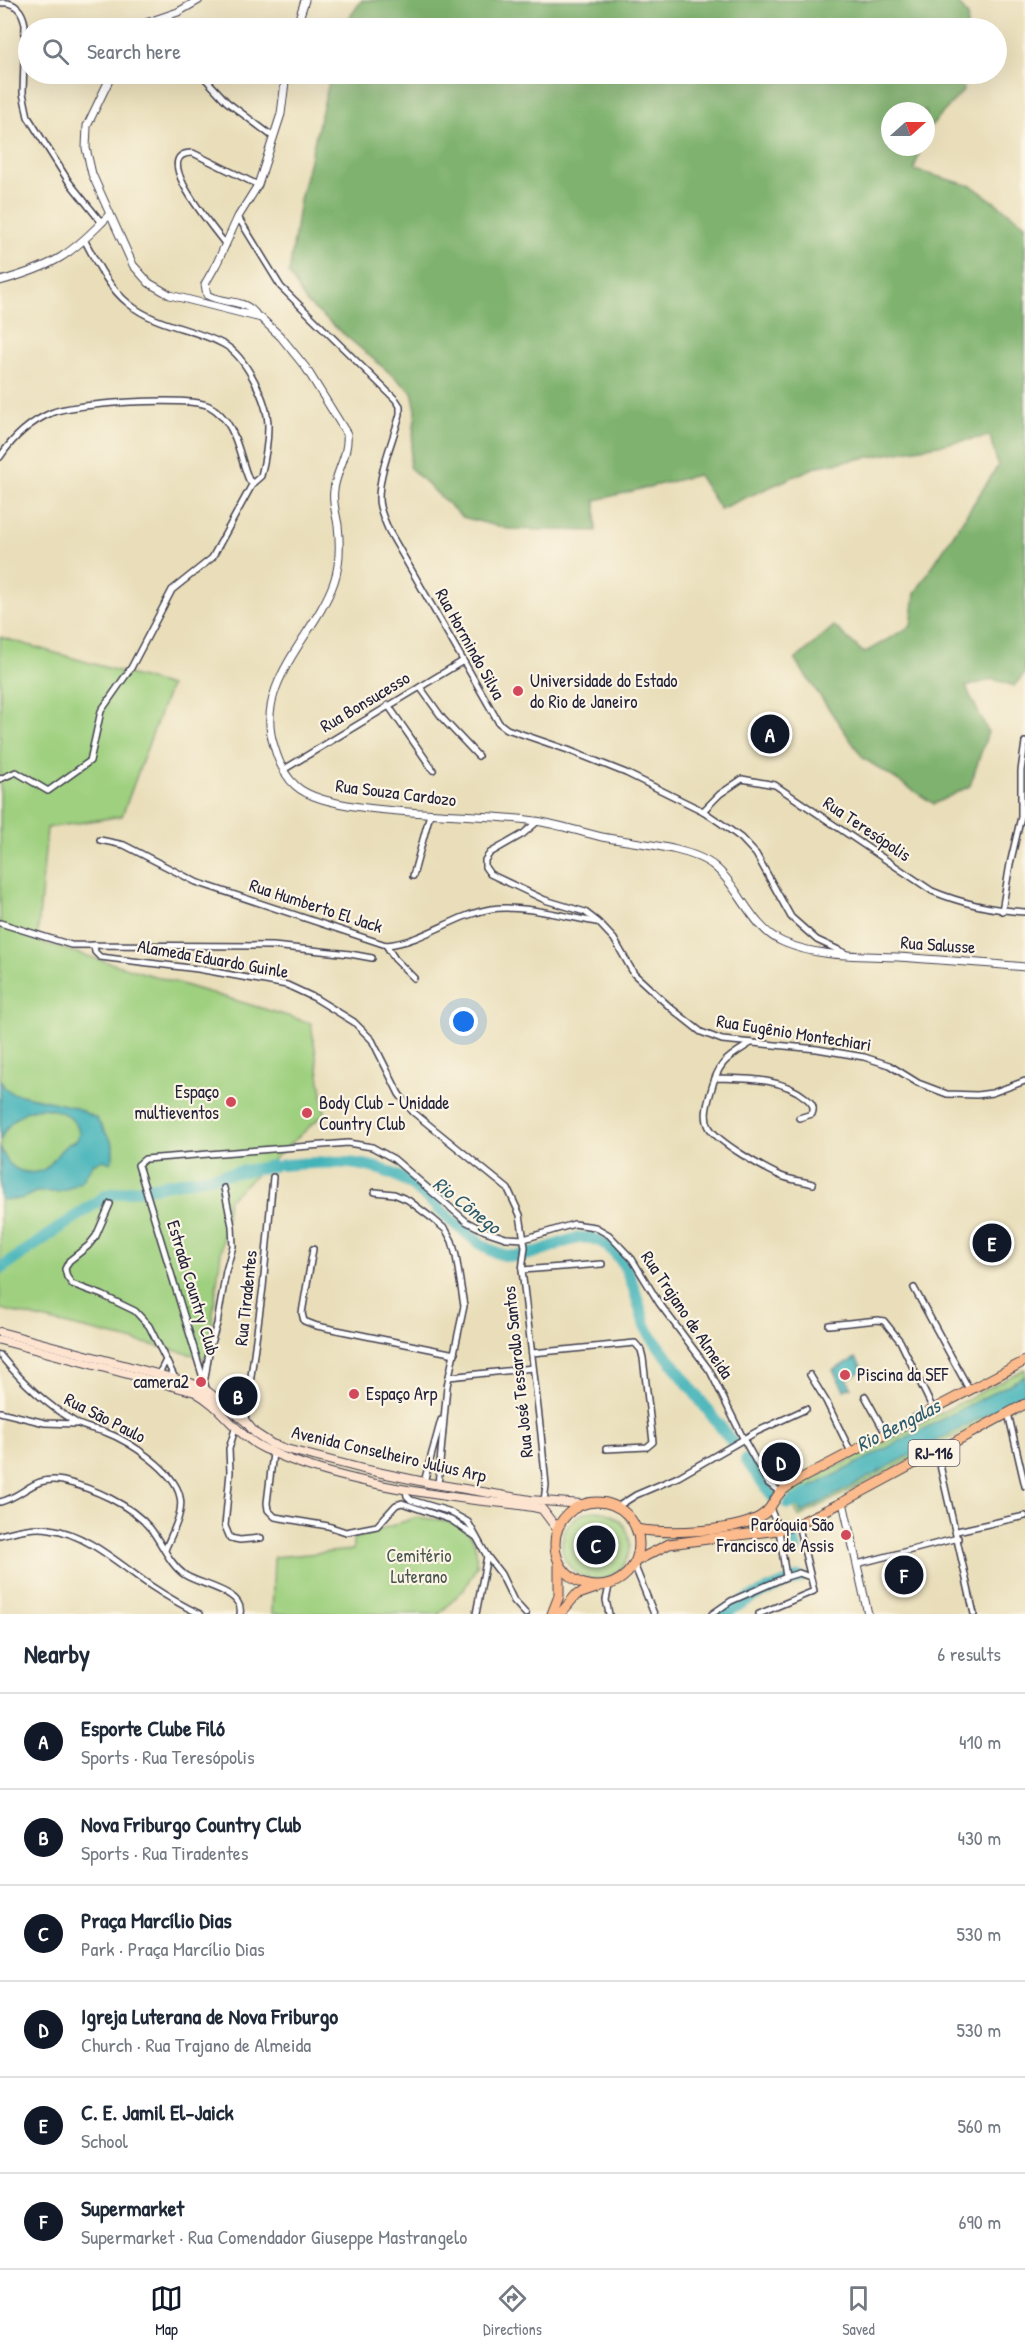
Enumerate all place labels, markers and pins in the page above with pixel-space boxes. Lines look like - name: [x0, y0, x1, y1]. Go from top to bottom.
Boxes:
- place label: Universidade do Estado do Rio de Janeiro: [530, 668, 678, 714]
- marker: Universidade do Estado do Rio de Janeiro: [511, 684, 525, 698]
- pin: A: [750, 712, 790, 756]
- place label: Espaço multieventos: [135, 1079, 219, 1125]
- place label: Body Club - Unidade Country Club: [319, 1090, 449, 1136]
- marker: Espaço multieventos: [224, 1095, 238, 1109]
- marker: Body Club - Unidade Country Club: [300, 1106, 314, 1120]
- pin: E: [972, 1220, 1012, 1266]
- place label: Piscina da SEF: [857, 1362, 949, 1387]
- marker: Piscina da SEF: [838, 1368, 852, 1382]
- place label: camera2: [133, 1369, 190, 1394]
- pin: B: [218, 1374, 258, 1418]
- marker: camera2: [194, 1375, 208, 1389]
- place label: Espaço Arp: [366, 1381, 438, 1406]
- marker: Espaço Arp: [347, 1387, 361, 1401]
- pin: D: [762, 1440, 800, 1484]
- place label: Paróquia São Francisco de Assis: [716, 1512, 834, 1558]
- pin: C: [576, 1522, 616, 1568]
- marker: Paróquia São Francisco de Assis: [839, 1528, 853, 1542]
- pin: F: [884, 1552, 924, 1598]

